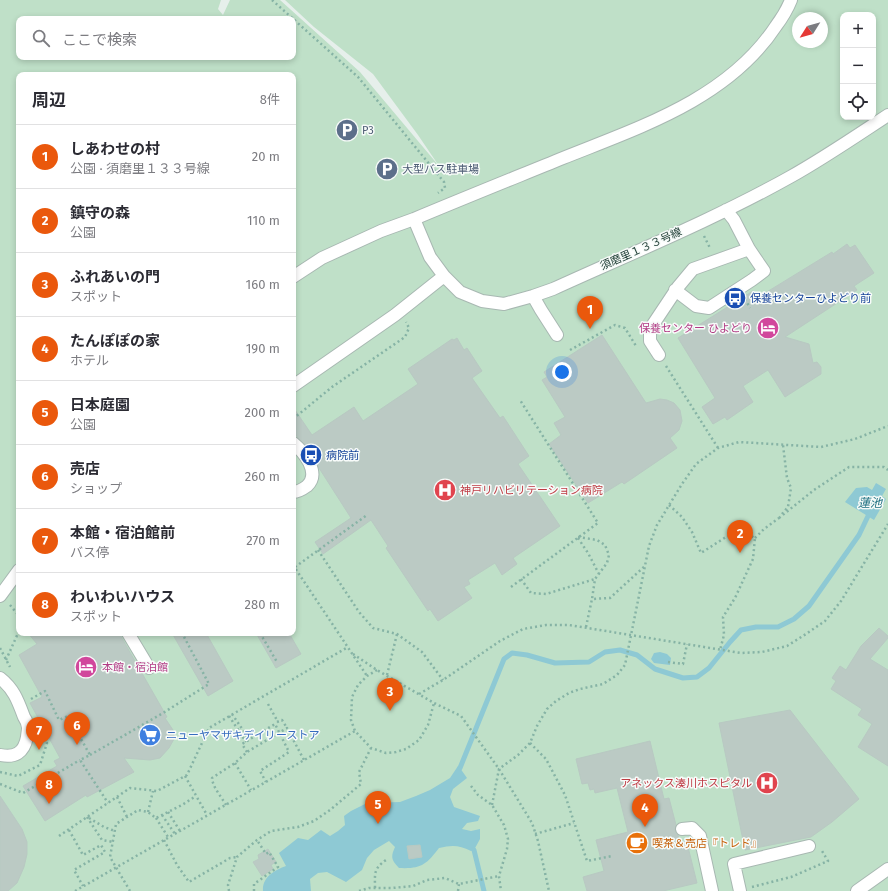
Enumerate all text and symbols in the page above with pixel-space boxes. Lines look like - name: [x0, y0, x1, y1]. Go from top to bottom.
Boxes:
- north arrow: [792, 12, 828, 48]
- map controls: [840, 12, 876, 120]
- button: +: [840, 12, 876, 48]
- search box: [16, 16, 296, 60]
- icon: search: [30, 27, 52, 49]
- text: ここで検索: [62, 31, 137, 49]
- button: −: [840, 48, 876, 84]
- button: locate: [840, 84, 876, 120]
- text: 周辺: [32, 90, 66, 111]
- text: 8件: [260, 92, 280, 107]
- parking icon: P3: [334, 117, 360, 143]
- place label: P3: [362, 124, 374, 137]
- text: しあわせの村: [70, 140, 160, 158]
- text: 1: [42, 149, 48, 164]
- text: 20 m: [252, 149, 280, 164]
- parking icon: 大型バス駐車場: [374, 156, 400, 182]
- text: 公園 · 須磨里１３３号線: [70, 161, 210, 176]
- place label: 大型バス駐車場: [402, 163, 479, 176]
- text: 鎮守の森: [70, 204, 130, 222]
- text: 2: [42, 213, 48, 228]
- text: 110 m: [247, 213, 280, 228]
- text: 公園: [70, 225, 96, 240]
- street label: 須磨里１３３号線: [598, 225, 684, 273]
- text: ふれあいの門: [70, 268, 160, 286]
- text: 3: [42, 277, 48, 292]
- text: 160 m: [246, 277, 280, 292]
- bus stop icon: 保養センターひよどり前: [722, 285, 748, 311]
- text: スポット: [70, 289, 122, 304]
- place label: 保養センターひよどり前: [750, 292, 871, 305]
- pin: 1: [577, 296, 603, 329]
- hotel icon: 保養センター ひよどり: [755, 315, 781, 341]
- place label: 保養センター ひよどり: [639, 322, 752, 335]
- text: たんぽぽの家: [70, 332, 160, 350]
- text: 4: [41, 341, 49, 356]
- text: 190 m: [246, 341, 280, 356]
- text: ホテル: [70, 353, 109, 368]
- your location: [552, 362, 572, 382]
- text: 日本庭園: [70, 396, 130, 414]
- text: 5: [42, 405, 48, 420]
- text: 200 m: [244, 405, 280, 420]
- text: 公園: [70, 417, 96, 432]
- bus stop icon: 病院前: [298, 442, 324, 468]
- place label: 病院前: [326, 449, 359, 462]
- text: 売店: [70, 460, 100, 478]
- text: 6: [41, 469, 49, 484]
- text: 260 m: [245, 469, 280, 484]
- hospital icon: 神戸リハビリテーション病院: [432, 477, 458, 503]
- text: ショップ: [70, 481, 122, 496]
- place label: 神戸リハビリテーション病院: [460, 484, 603, 497]
- water label: 蓮池: [858, 496, 883, 510]
- pin: 2: [727, 520, 753, 553]
- text: 本館・宿泊館前: [70, 524, 175, 542]
- text: 7: [42, 533, 48, 548]
- text: 270 m: [246, 533, 280, 548]
- text: バス停: [70, 545, 109, 560]
- text: わいわいハウス: [70, 588, 175, 606]
- text: 8: [41, 597, 49, 612]
- text: 280 m: [245, 597, 280, 612]
- text: スポット: [70, 609, 122, 624]
- hotel icon: 本館・宿泊館: [73, 654, 99, 680]
- place label: 本館・宿泊館: [102, 661, 168, 674]
- pin: 3: [377, 678, 403, 711]
- pin: 6: [64, 712, 90, 745]
- pin: 7: [26, 717, 52, 750]
- supermarket icon: ニューヤマザキデイリーストア: [137, 722, 163, 748]
- place label: ニューヤマザキデイリーストア: [166, 729, 319, 742]
- hospital icon: アネックス湊川ホスピタル: [754, 770, 780, 796]
- pin: 8: [36, 771, 62, 804]
- place label: アネックス湊川ホスピタル: [620, 777, 752, 790]
- pin: 5: [365, 791, 391, 824]
- pin: 4: [632, 794, 658, 827]
- cafe icon: 喫茶＆売店『トレド』: [624, 830, 650, 856]
- place label: 喫茶＆売店『トレド』: [652, 837, 762, 850]

